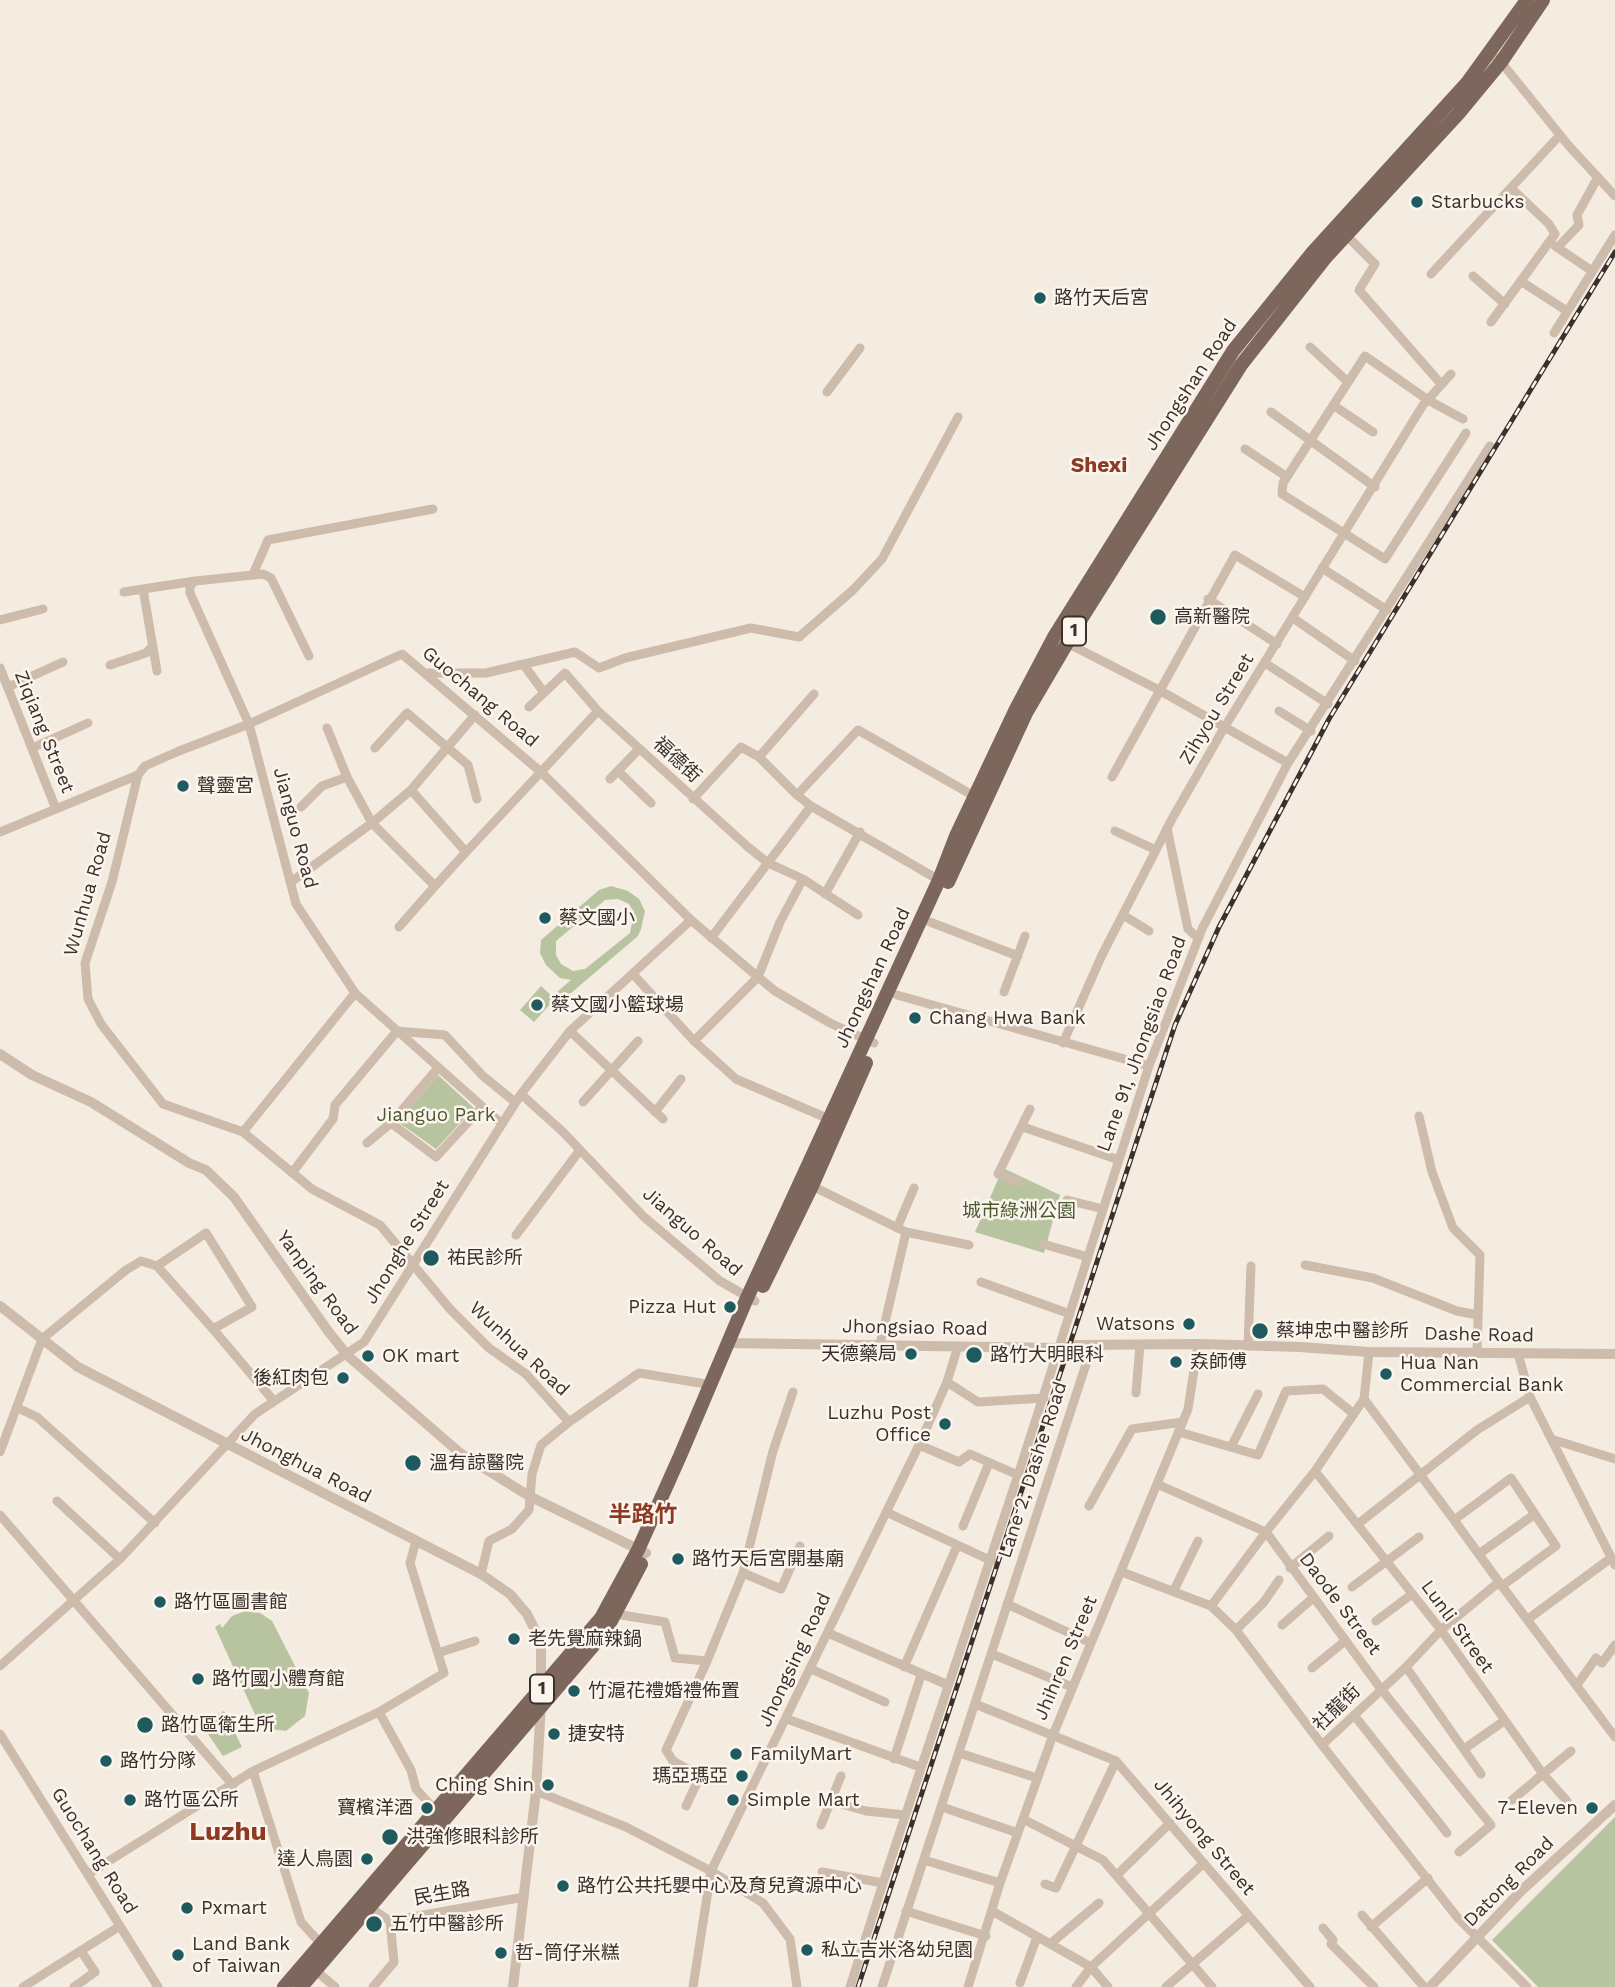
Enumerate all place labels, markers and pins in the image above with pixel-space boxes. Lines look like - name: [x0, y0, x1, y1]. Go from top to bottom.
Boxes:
- place label: Starbucks: [1431, 191, 1524, 213]
- marker: Starbucks: [1409, 194, 1425, 210]
- place label: 路竹天后宮: [1054, 287, 1149, 309]
- marker: 路竹天后宮: [1032, 290, 1048, 306]
- place label: 高新醫院: [1174, 606, 1250, 628]
- marker: 高新醫院: [1148, 607, 1168, 627]
- place label: 聲靈宮: [197, 775, 254, 797]
- marker: 聲靈宮: [175, 778, 191, 794]
- place label: 蔡文國小: [559, 907, 635, 929]
- marker: 蔡文國小: [537, 910, 553, 926]
- place label: 蔡文國小籃球場: [551, 994, 684, 1016]
- marker: 蔡文國小籃球場: [529, 997, 545, 1013]
- place label: Chang Hwa Bank: [929, 1007, 1085, 1029]
- marker: Chang Hwa Bank: [907, 1010, 923, 1026]
- place label: 祐民診所: [447, 1247, 523, 1269]
- marker: 祐民診所: [421, 1248, 441, 1268]
- place label: Pizza Hut: [628, 1296, 716, 1318]
- marker: Pizza Hut: [722, 1299, 738, 1315]
- place label: Watsons: [1096, 1313, 1175, 1335]
- marker: Watsons: [1181, 1316, 1197, 1332]
- place label: 蔡坤忠中醫診所: [1276, 1320, 1409, 1342]
- marker: 蔡坤忠中醫診所: [1250, 1321, 1270, 1341]
- place label: 天德藥局: [821, 1343, 897, 1365]
- place label: 路竹大明眼科: [990, 1344, 1104, 1366]
- place label: OK mart: [382, 1345, 459, 1367]
- marker: 路竹大明眼科: [964, 1345, 984, 1365]
- marker: 天德藥局: [903, 1346, 919, 1362]
- marker: OK mart: [360, 1348, 376, 1364]
- place label: 𡘙師傅: [1190, 1351, 1247, 1373]
- place label: Hua Nan Commercial Bank: [1400, 1352, 1563, 1396]
- marker: 𡘙師傅: [1168, 1354, 1184, 1370]
- marker: Hua Nan Commercial Bank: [1378, 1366, 1394, 1382]
- place label: 後紅肉包: [253, 1367, 329, 1389]
- marker: 後紅肉包: [335, 1370, 351, 1386]
- place label: Luzhu Post Office: [827, 1402, 931, 1446]
- marker: Luzhu Post Office: [937, 1416, 953, 1432]
- place label: 溫有諒醫院: [429, 1452, 524, 1474]
- marker: 溫有諒醫院: [403, 1453, 423, 1473]
- place label: 路竹天后宮開基廟: [692, 1548, 844, 1570]
- marker: 路竹天后宮開基廟: [670, 1551, 686, 1567]
- place label: 路竹區圖書館: [174, 1591, 288, 1613]
- marker: 路竹區圖書館: [152, 1594, 168, 1610]
- place label: 老先覺麻辣鍋: [528, 1628, 642, 1650]
- marker: 老先覺麻辣鍋: [506, 1631, 522, 1647]
- place label: 路竹國小體育館: [212, 1668, 345, 1690]
- marker: 路竹國小體育館: [190, 1671, 206, 1687]
- place label: 竹滬花禮婚禮佈置: [588, 1680, 740, 1702]
- marker: 竹滬花禮婚禮佈置: [566, 1683, 582, 1699]
- place label: 路竹區衛生所: [161, 1714, 275, 1736]
- marker: 路竹區衛生所: [135, 1715, 155, 1735]
- place label: 捷安特: [568, 1723, 625, 1745]
- marker: 捷安特: [546, 1726, 562, 1742]
- place label: FamilyMart: [750, 1743, 852, 1765]
- marker: FamilyMart: [728, 1746, 744, 1762]
- place label: 路竹分隊: [120, 1750, 196, 1772]
- marker: 路竹分隊: [98, 1753, 114, 1769]
- place label: 瑪亞瑪亞: [652, 1765, 728, 1787]
- marker: 瑪亞瑪亞: [734, 1768, 750, 1784]
- place label: Ching Shin: [435, 1774, 534, 1796]
- marker: Ching Shin: [540, 1777, 556, 1793]
- place label: 路竹區公所: [144, 1789, 239, 1811]
- place label: Simple Mart: [747, 1789, 859, 1811]
- marker: 路竹區公所: [122, 1792, 138, 1808]
- marker: Simple Mart: [725, 1792, 741, 1808]
- place label: 寶檳洋酒: [337, 1797, 413, 1819]
- place label: 7-Eleven: [1497, 1797, 1578, 1819]
- marker: 寶檳洋酒: [419, 1800, 435, 1816]
- marker: 7-Eleven: [1584, 1800, 1600, 1816]
- place label: 洪強修眼科診所: [406, 1826, 539, 1848]
- marker: 洪強修眼科診所: [380, 1827, 400, 1847]
- place label: 達人鳥園: [277, 1848, 353, 1870]
- marker: 達人鳥園: [359, 1851, 375, 1867]
- place label: 路竹公共托嬰中心及育兒資源中心: [577, 1875, 862, 1897]
- marker: 路竹公共托嬰中心及育兒資源中心: [555, 1878, 571, 1894]
- place label: Pxmart: [201, 1897, 267, 1919]
- marker: Pxmart: [179, 1900, 195, 1916]
- place label: 五竹中醫診所: [390, 1913, 504, 1935]
- marker: 五竹中醫診所: [364, 1914, 384, 1934]
- place label: Land Bank of Taiwan: [192, 1933, 290, 1977]
- place label: 私立吉米洛幼兒園: [821, 1939, 973, 1961]
- place label: 哲-筒仔米糕: [515, 1942, 620, 1964]
- marker: 私立吉米洛幼兒園: [799, 1942, 815, 1958]
- marker: 哲-筒仔米糕: [493, 1945, 509, 1961]
- marker: Land Bank of Taiwan: [170, 1947, 186, 1963]

